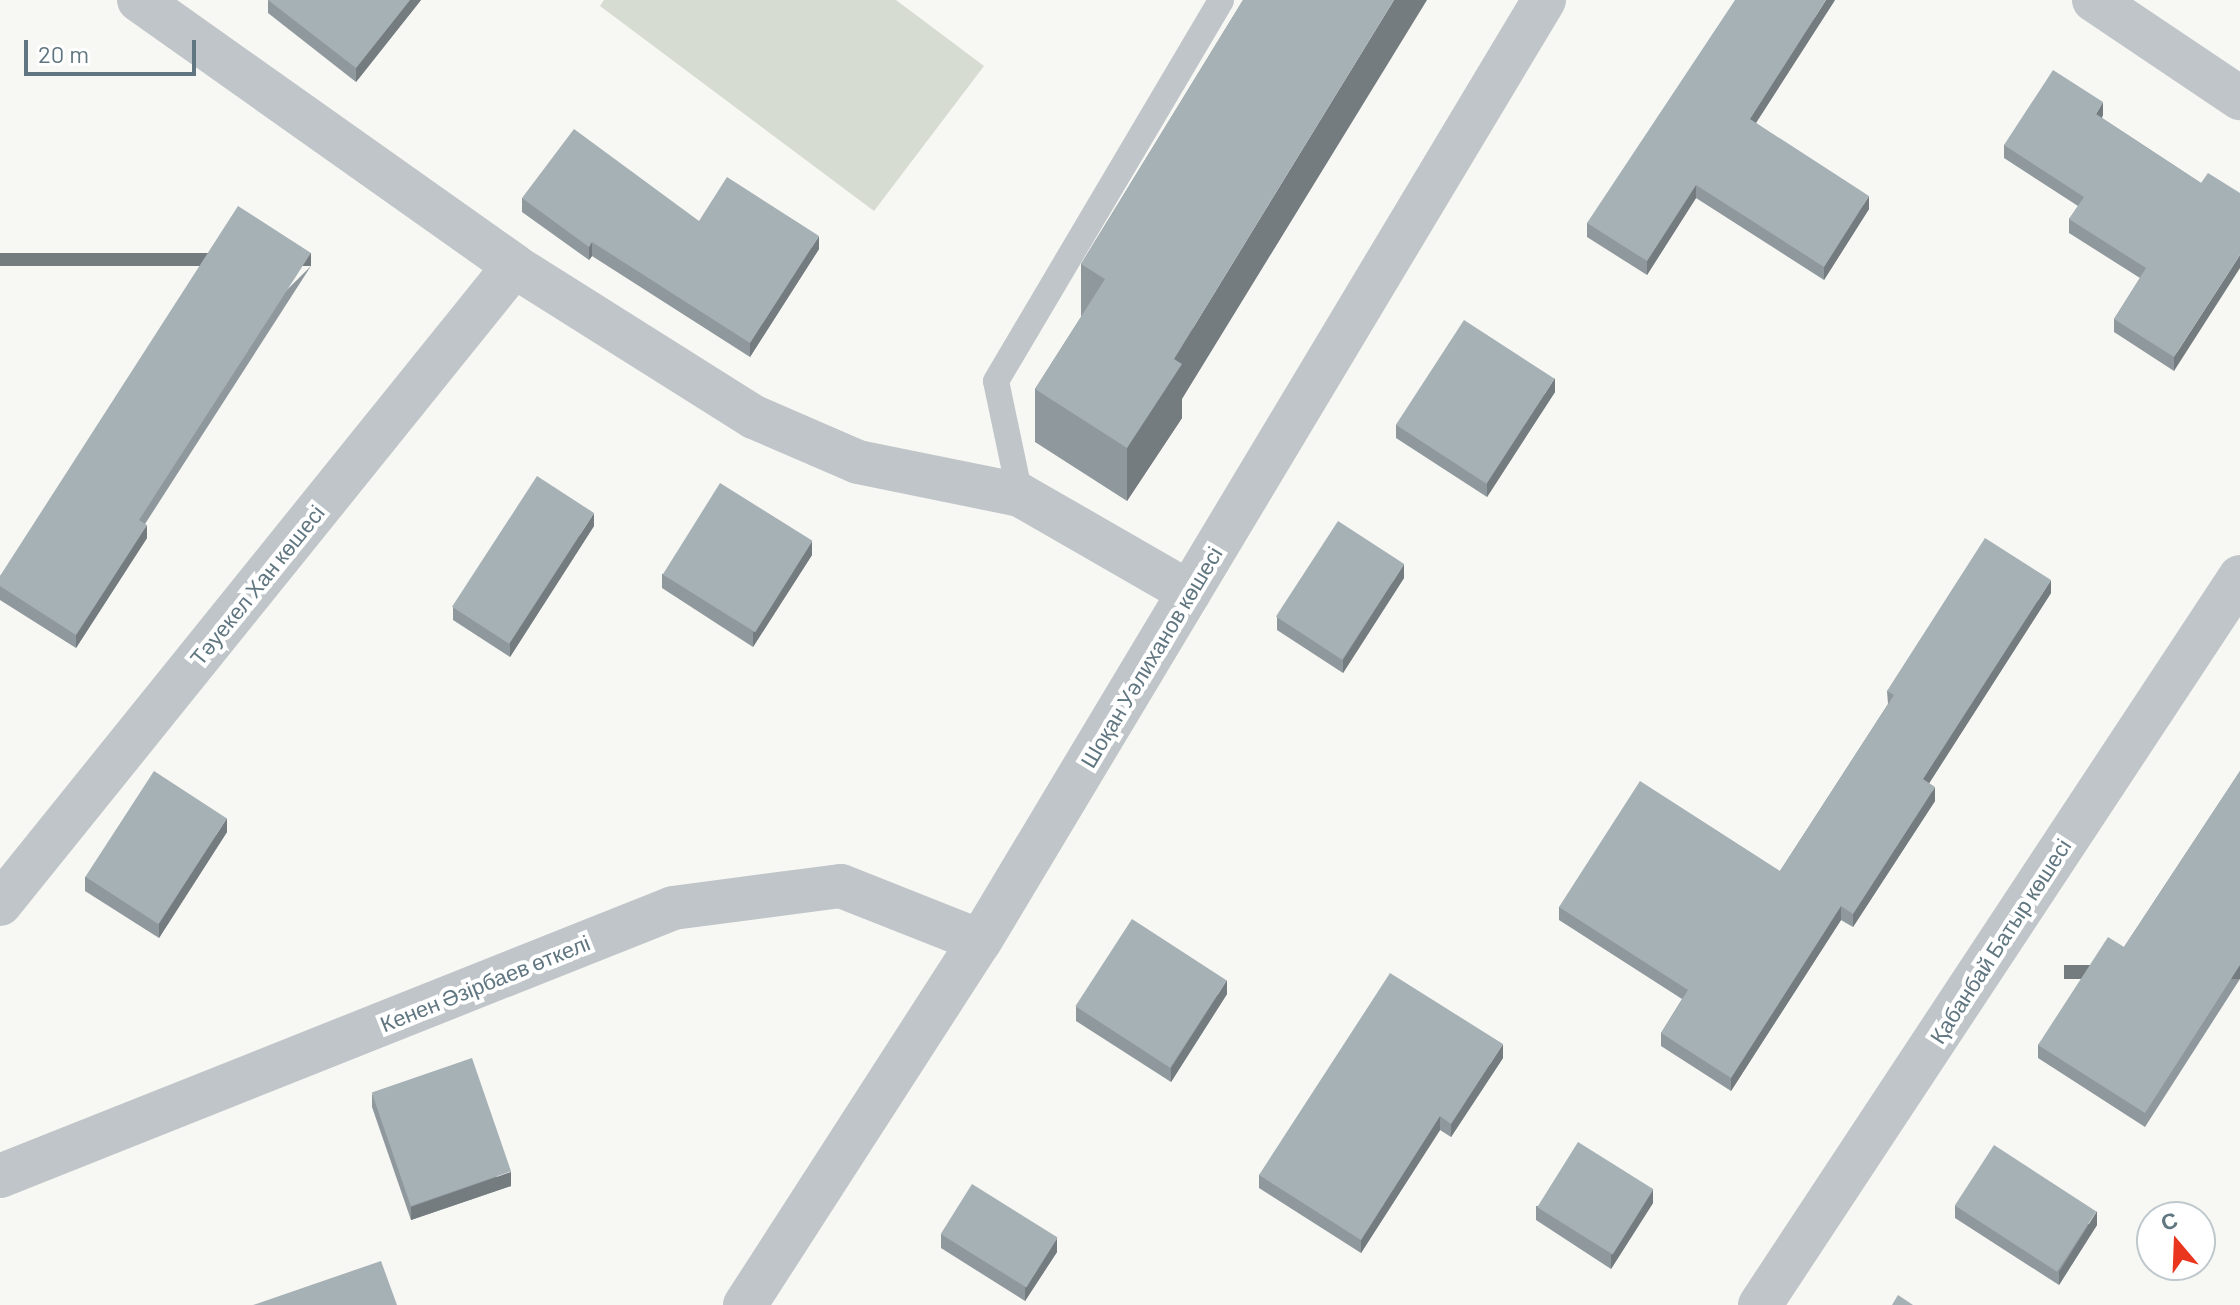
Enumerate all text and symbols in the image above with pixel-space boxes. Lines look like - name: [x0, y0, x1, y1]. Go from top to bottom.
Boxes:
- scale bar: [28, 24, 200, 74]
- text: 20 m: [38, 39, 89, 68]
- street label: Тәуекел Хан көшесі: [184, 500, 330, 670]
- street label: Шоқан Уәлиханов көшесі: [1074, 542, 1228, 772]
- street label: Қабанбай Батыр көшесі: [1924, 834, 2076, 1048]
- street label: Кенен Әзірбаев өткелі: [376, 929, 594, 1037]
- north arrow: [2136, 1201, 2216, 1281]
- text: С: [2157, 1205, 2181, 1235]

